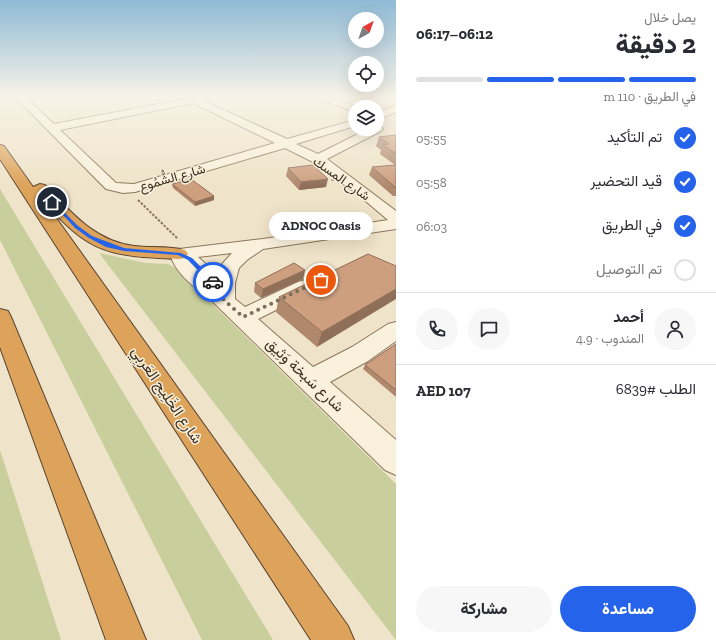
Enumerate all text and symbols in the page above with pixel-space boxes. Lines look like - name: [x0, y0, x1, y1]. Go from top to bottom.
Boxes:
- text: يصل خلال: [644, 10, 696, 25]
- north arrow: [348, 12, 384, 48]
- map controls: [348, 12, 384, 136]
- text: 06:12–06:17: [416, 25, 493, 43]
- text: 2 دقيقة: [616, 28, 696, 60]
- button: locate: [348, 56, 384, 92]
- text: في الطريق · 110 m: [604, 89, 696, 104]
- button: layers: [348, 100, 384, 136]
- icon: check: [674, 127, 696, 149]
- text: تم التأكيد: [607, 128, 662, 146]
- text: 05:55: [416, 131, 446, 146]
- street label: شارع المِسك: [309, 153, 373, 205]
- street label: شارع الشُّمُوع: [136, 158, 207, 196]
- icon: check: [674, 171, 696, 193]
- text: قيد التحضير: [590, 172, 662, 190]
- text: 05:58: [416, 175, 447, 190]
- pin: [35, 185, 69, 219]
- icon: home: [41, 191, 63, 213]
- callout: ADNOC Oasis: [269, 212, 373, 240]
- icon: check: [674, 215, 696, 237]
- text: في الطريق: [602, 216, 662, 234]
- text: ADNOC Oasis: [281, 218, 361, 233]
- text: 06:03: [416, 219, 447, 234]
- text: تم التوصيل: [596, 260, 662, 278]
- courier: [193, 262, 233, 302]
- pin: [304, 263, 338, 297]
- icon: bag: [310, 269, 332, 291]
- icon: car: [202, 271, 224, 293]
- button: phone: [416, 308, 458, 350]
- button: chat: [468, 308, 510, 350]
- text: أحمد: [613, 308, 644, 326]
- button: person: [654, 308, 696, 350]
- text: المندوب · 4.9: [576, 331, 644, 346]
- street label: شارع سَبخة وَثِيق: [261, 334, 348, 417]
- street label: شارع الخَلِيج العَربِي: [124, 343, 206, 450]
- text: الطلب #6839: [616, 380, 696, 398]
- text: AED 107: [416, 382, 471, 400]
- button: مشاركة: [416, 586, 552, 632]
- button: مساعدة: [560, 586, 696, 632]

